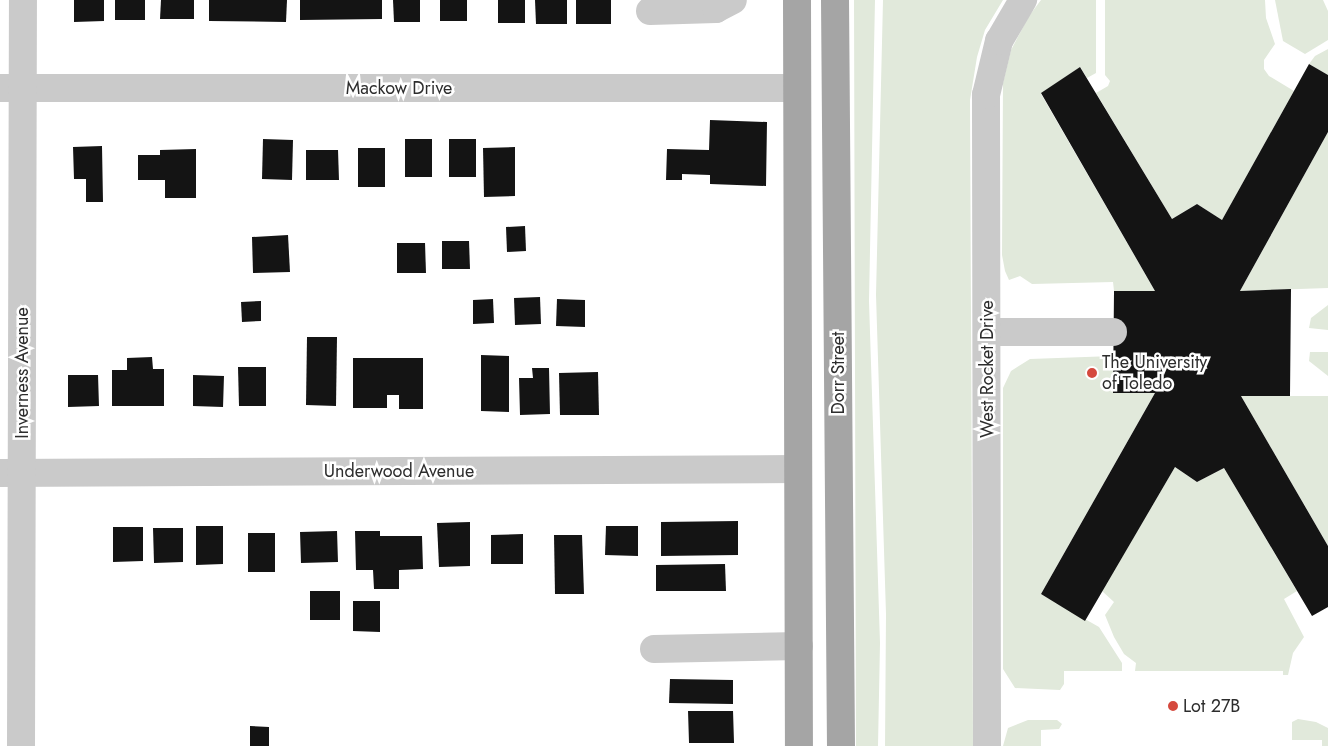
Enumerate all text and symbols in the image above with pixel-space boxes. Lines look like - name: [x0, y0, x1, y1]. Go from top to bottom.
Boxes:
- street label: Mackow Drive: [346, 77, 452, 99]
- street label: West Rocket Drive: [976, 300, 998, 438]
- street label: Inverness Avenue: [11, 307, 33, 439]
- street label: Dorr Street: [827, 332, 849, 414]
- place label: The University of Toledo: [1102, 352, 1207, 394]
- marker: The University of Toledo: [1086, 367, 1098, 379]
- street label: Underwood Avenue: [324, 460, 474, 482]
- place label: Lot 27B: [1183, 695, 1240, 717]
- marker: Lot 27B: [1167, 700, 1179, 712]

